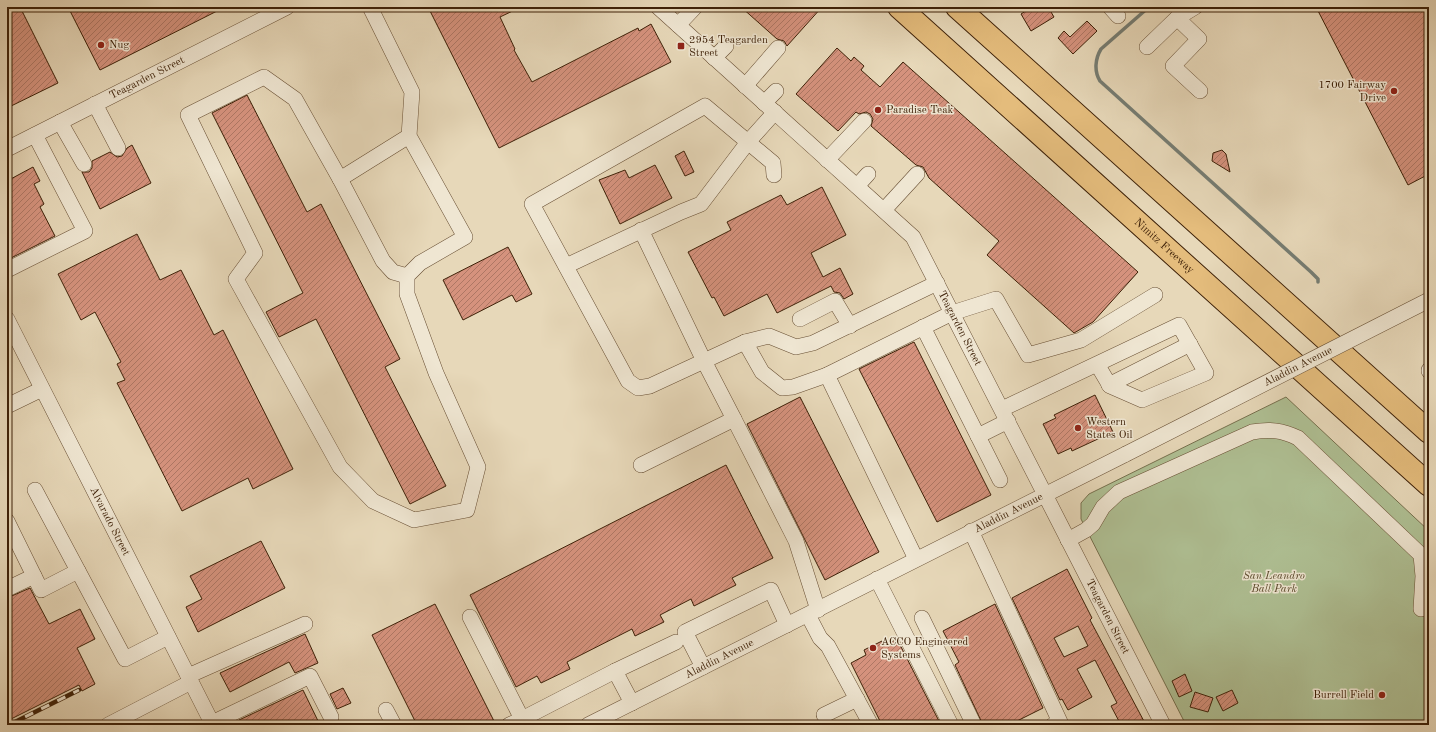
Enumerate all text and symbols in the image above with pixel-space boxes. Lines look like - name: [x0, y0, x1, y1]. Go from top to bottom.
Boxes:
- place label: 2954 Teagarden Street: [689, 35, 768, 59]
- marker: Nug: [96, 40, 106, 50]
- place label: Nug: [109, 40, 129, 51]
- marker: 2954 Teagarden Street: [676, 41, 686, 51]
- street label: Teagarden Street: [108, 54, 186, 102]
- place label: 1700 Fairway Drive: [1318, 80, 1386, 104]
- marker: 1700 Fairway Drive: [1389, 86, 1399, 96]
- marker: Paradise Teak: [873, 105, 883, 115]
- place label: Paradise Teak: [886, 105, 954, 116]
- street label: Nimitz Freeway: [1132, 216, 1196, 276]
- street label: Teagarden Street: [936, 289, 984, 368]
- street label: Aladdin Avenue: [1262, 345, 1334, 389]
- place label: Western States Oil: [1086, 417, 1133, 441]
- marker: Western States Oil: [1073, 423, 1083, 433]
- street label: Alvarado Street: [88, 485, 132, 558]
- street label: Aladdin Avenue: [973, 491, 1045, 535]
- park label: San Leandro Ball Park: [1243, 571, 1305, 595]
- street label: Teagarden Street: [1084, 577, 1131, 656]
- street label: Aladdin Avenue: [683, 637, 755, 681]
- place label: ACCO Engineered Systems: [881, 637, 968, 661]
- marker: ACCO Engineered Systems: [868, 643, 878, 653]
- place label: Burrell Field: [1313, 690, 1374, 701]
- marker: Burrell Field: [1377, 690, 1387, 700]

